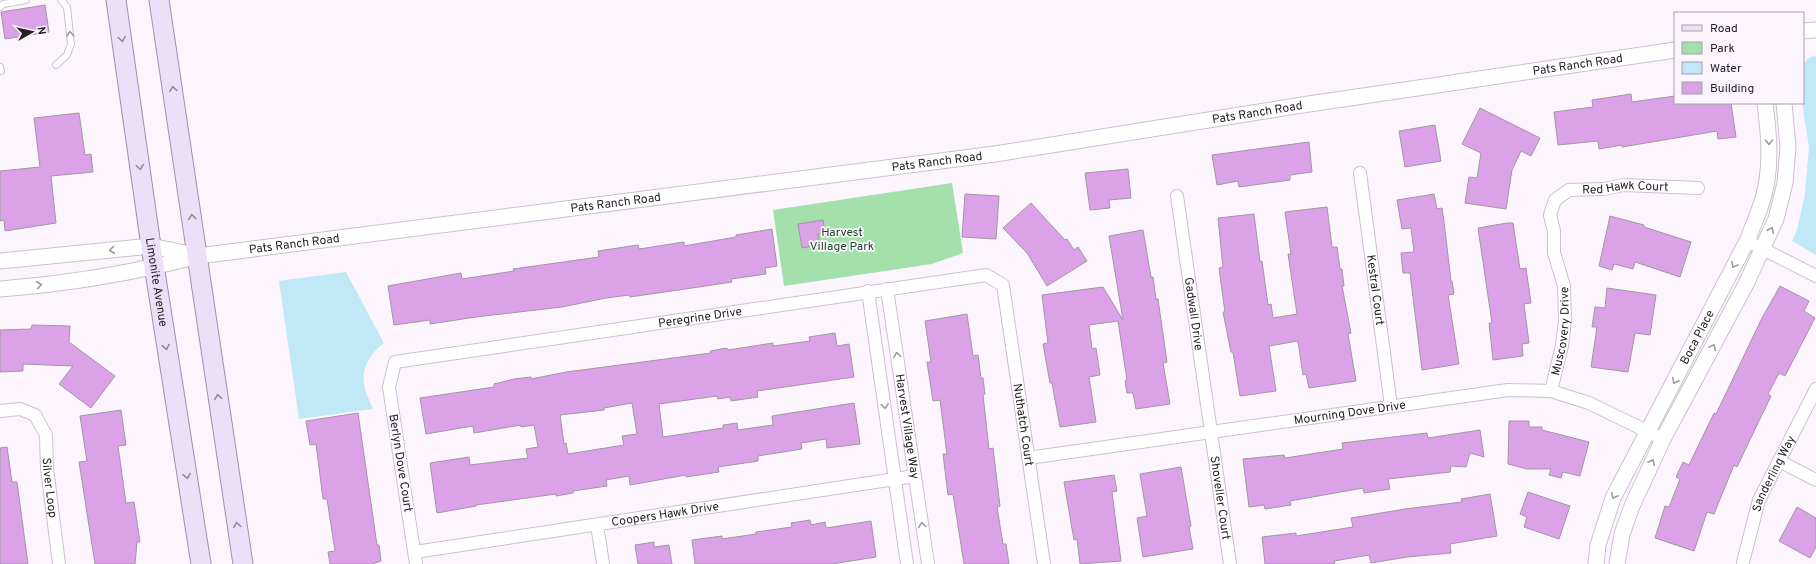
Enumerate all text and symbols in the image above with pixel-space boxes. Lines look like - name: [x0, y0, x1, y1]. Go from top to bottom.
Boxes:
- north arrow: [12, 12, 52, 52]
- legend: [1674, 12, 1804, 104]
- text: Road: [1710, 21, 1738, 37]
- text: N: [33, 26, 48, 36]
- one-way arrow: [66, 31, 75, 37]
- one-way arrow: [117, 36, 126, 42]
- text: Park: [1710, 41, 1735, 57]
- street label: Pats Ranch Road: [1532, 51, 1624, 80]
- text: Water: [1710, 61, 1742, 77]
- text: Building: [1710, 81, 1754, 97]
- one-way arrow: [169, 86, 178, 92]
- street label: Pats Ranch Road: [1211, 98, 1304, 128]
- one-way arrow: [1764, 139, 1773, 145]
- street label: Pats Ranch Road: [891, 149, 983, 176]
- one-way arrow: [135, 164, 144, 170]
- street label: Red Hawk Court: [1582, 178, 1669, 199]
- street label: Pats Ranch Road: [570, 190, 662, 217]
- one-way arrow: [188, 214, 197, 221]
- park label: Harvest Village Park: [810, 225, 874, 255]
- one-way arrow: [1766, 227, 1774, 235]
- street label: Pats Ranch Road: [248, 231, 341, 258]
- street label: Limonite Avenue: [141, 237, 171, 328]
- one-way arrow: [109, 245, 115, 254]
- street label: Kestral Court: [1362, 254, 1387, 326]
- one-way arrow: [1732, 261, 1739, 269]
- street label: Gadwall Drive: [1180, 276, 1206, 352]
- one-way arrow: [36, 281, 42, 290]
- street label: Muscovery Drive: [1548, 286, 1574, 377]
- street label: Peregrine Drive: [657, 304, 743, 332]
- street label: Boca Place: [1677, 307, 1719, 368]
- one-way arrow: [1708, 343, 1716, 351]
- one-way arrow: [161, 344, 170, 350]
- one-way arrow: [893, 352, 902, 358]
- street label: Harvest Village Way: [891, 373, 922, 480]
- one-way arrow: [1672, 377, 1679, 384]
- street label: Nuthatch Court: [1009, 382, 1037, 467]
- one-way arrow: [214, 394, 223, 400]
- street label: Mourning Dove Drive: [1293, 398, 1407, 429]
- one-way arrow: [880, 403, 889, 409]
- street label: Berlyn Dove Court: [384, 413, 416, 513]
- street label: Sanderling Way: [1749, 433, 1800, 514]
- street label: Shoveller Court: [1206, 455, 1233, 541]
- street label: Silver Loop: [38, 457, 60, 519]
- one-way arrow: [1647, 458, 1655, 466]
- one-way arrow: [182, 473, 191, 479]
- one-way arrow: [1611, 492, 1619, 499]
- street label: Coopers Hawk Drive: [610, 499, 720, 531]
- one-way arrow: [233, 522, 242, 528]
- one-way arrow: [918, 522, 927, 528]

